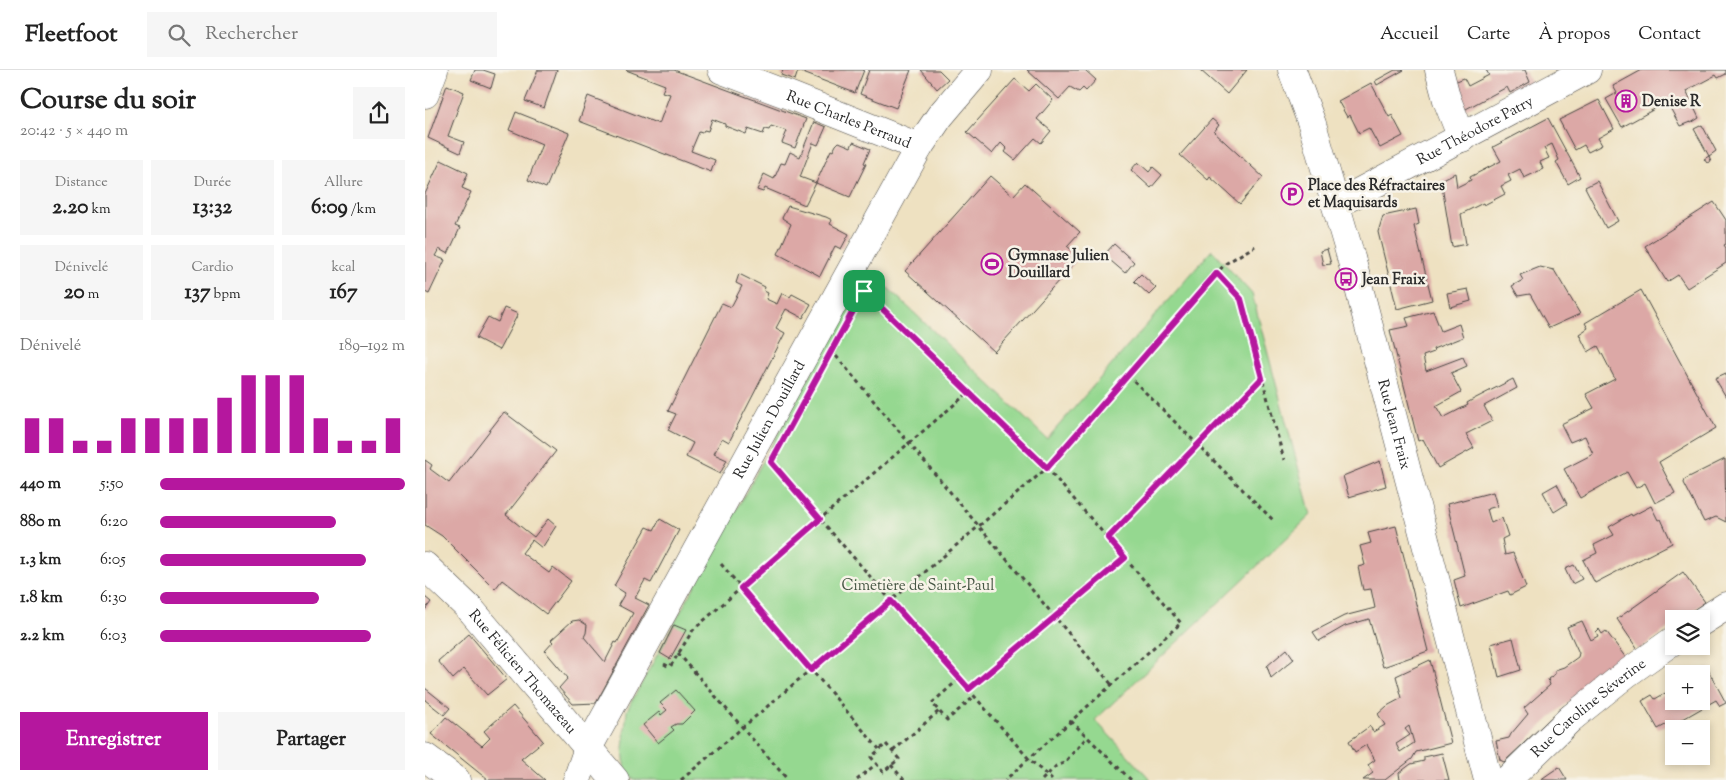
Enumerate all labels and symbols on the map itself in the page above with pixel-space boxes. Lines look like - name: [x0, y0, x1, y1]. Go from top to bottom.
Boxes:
- street label: Rue Charles Perraud: [783, 86, 914, 155]
- building icon: Denise R: [1614, 89, 1638, 113]
- street label: Rue Théodore Patry: [1413, 91, 1538, 171]
- place label: Denise R: [1642, 92, 1701, 113]
- place label: Place des Réfractaires et Maquisards: [1308, 176, 1445, 214]
- parking icon: Place des Réfractaires et Maquisards: [1280, 182, 1304, 206]
- place label: Gymnase Julien Douillard: [1008, 246, 1109, 284]
- sports icon: Gymnase Julien Douillard: [980, 252, 1004, 276]
- bus stop icon: Jean Fraix: [1334, 267, 1358, 291]
- pin: [843, 270, 885, 312]
- place label: Jean Fraix: [1361, 270, 1426, 291]
- street label: Rue Julien Douillard: [729, 357, 812, 483]
- street label: Rue Jean Fraix: [1371, 377, 1415, 472]
- park label: Cimetière de Saint-Paul: [842, 576, 994, 597]
- street label: Rue Félicien Thomazeau: [463, 605, 581, 739]
- street label: Rue Caroline Séverine: [1527, 654, 1651, 763]

